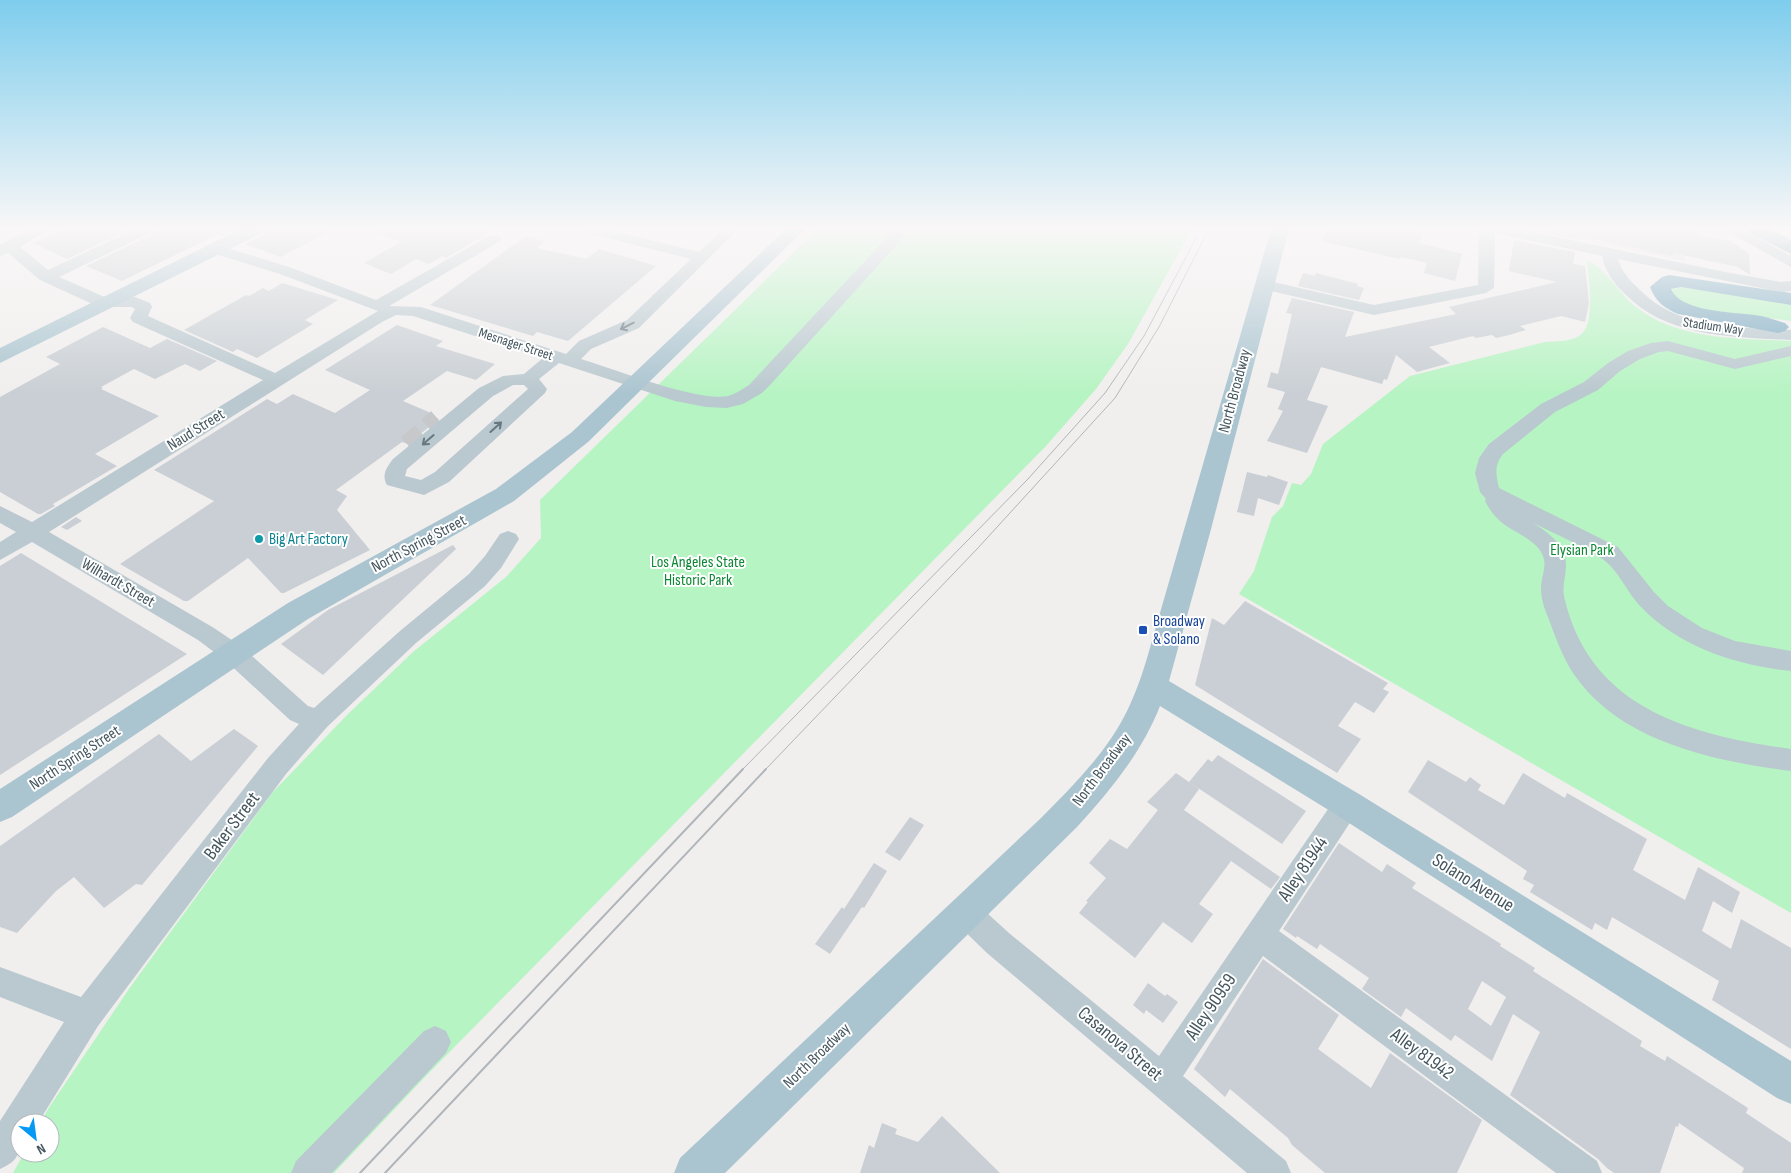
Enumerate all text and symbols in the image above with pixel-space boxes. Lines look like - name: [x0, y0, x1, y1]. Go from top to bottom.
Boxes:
- street label: Stadium Way: [1682, 313, 1745, 339]
- one-way arrow: [620, 321, 635, 331]
- street label: Mesnager Street: [477, 324, 555, 364]
- street label: North Broadway: [1215, 347, 1255, 435]
- street label: Naud Street: [164, 405, 228, 455]
- one-way arrow: [490, 421, 503, 433]
- one-way arrow: [422, 435, 435, 446]
- street label: North Spring Street: [368, 511, 470, 577]
- place label: Big Art Factory: [269, 530, 348, 549]
- marker: Big Art Factory: [253, 533, 265, 545]
- park label: Elysian Park: [1550, 541, 1614, 560]
- park label: Los Angeles State Historic Park: [651, 553, 745, 590]
- street label: Wilhardt Street: [78, 554, 158, 612]
- place label: Broadway & Solano: [1153, 612, 1205, 649]
- marker: Broadway & Solano: [1137, 624, 1149, 636]
- street label: North Spring Street: [26, 722, 124, 794]
- street label: North Broadway: [1069, 730, 1135, 810]
- street label: Baker Street: [199, 787, 265, 864]
- street label: Alley 81944: [1273, 832, 1333, 906]
- street label: Solano Avenue: [1428, 849, 1518, 917]
- street label: Alley 90959: [1180, 970, 1241, 1045]
- street label: Casanova Street: [1073, 1002, 1167, 1086]
- street label: North Broadway: [780, 1019, 854, 1093]
- street label: Alley 81942: [1385, 1023, 1458, 1085]
- north arrow: [10, 1113, 60, 1163]
- text: N: [34, 1140, 48, 1158]

